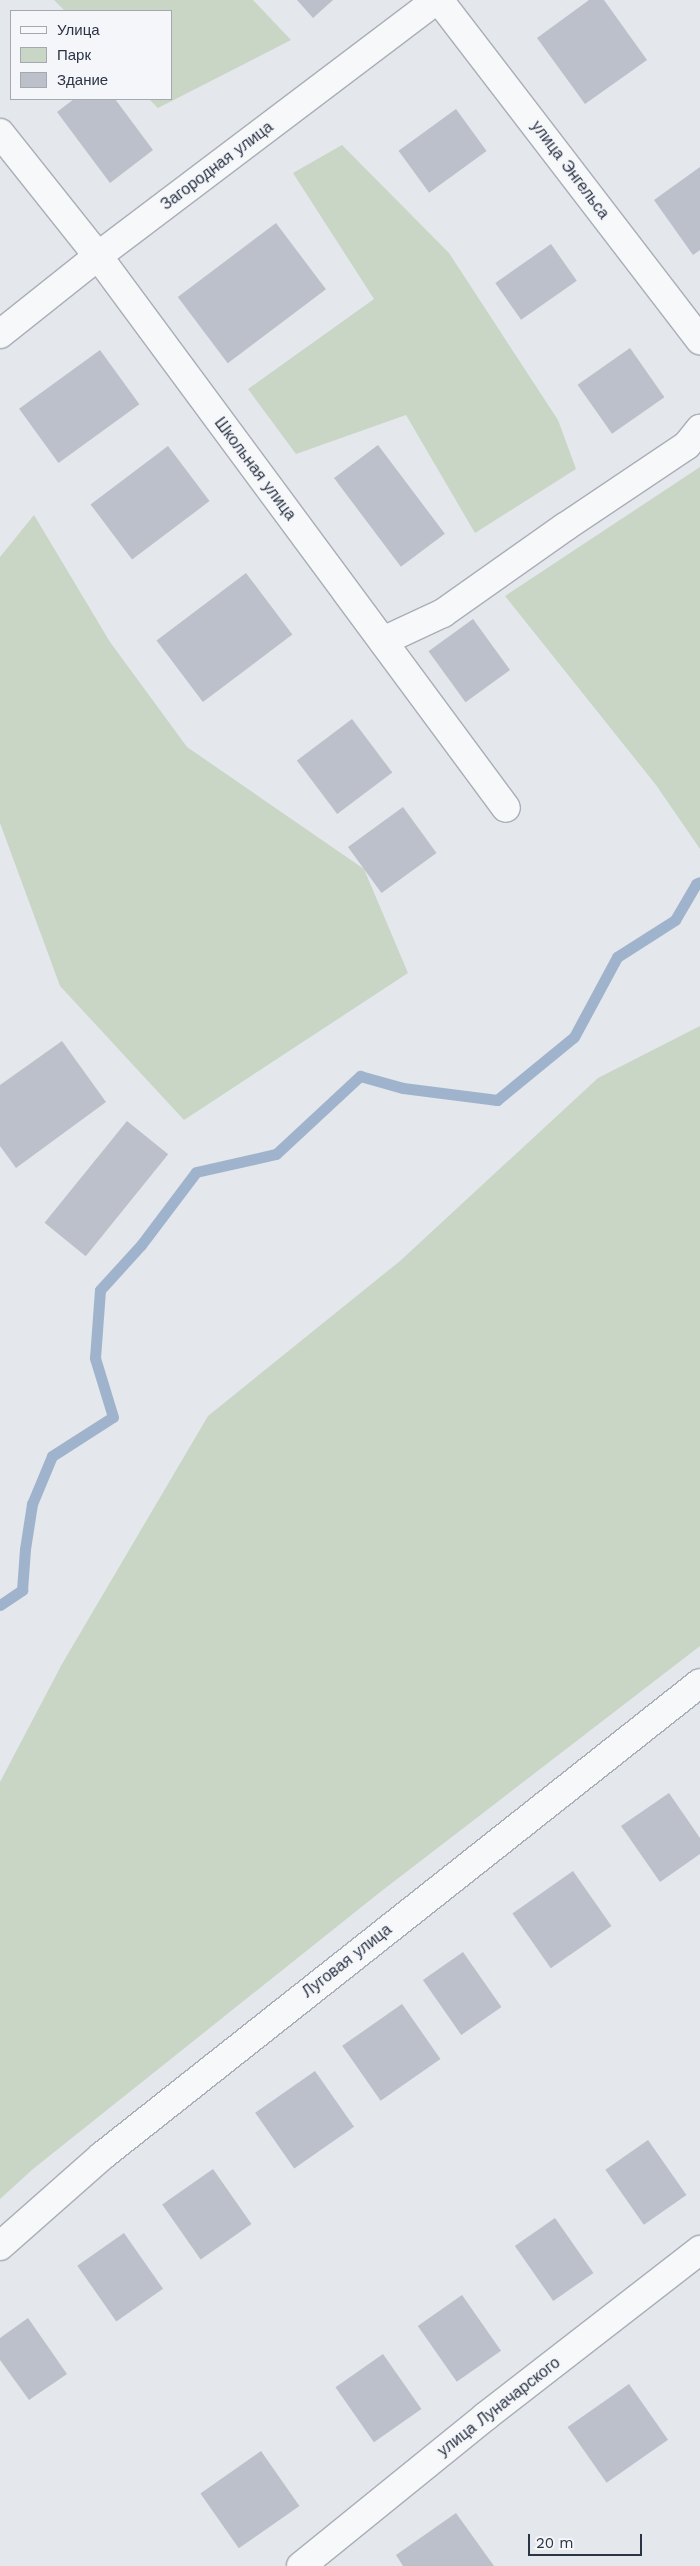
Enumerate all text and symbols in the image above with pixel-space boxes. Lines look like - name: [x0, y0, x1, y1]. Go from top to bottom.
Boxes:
- legend: [10, 10, 172, 100]
- text: Улица: [57, 21, 100, 39]
- text: Парк: [57, 46, 91, 64]
- text: Здание: [57, 71, 108, 89]
- street label: улица Энгельса: [527, 117, 613, 223]
- street label: Загородная улица: [157, 118, 277, 214]
- street label: Школьная улица: [210, 414, 300, 524]
- street label: Луговая улица: [298, 1920, 396, 2002]
- street label: улица Луначарского: [434, 2353, 564, 2461]
- scale bar: [530, 2524, 644, 2556]
- text: 20 m: [536, 2534, 574, 2552]

